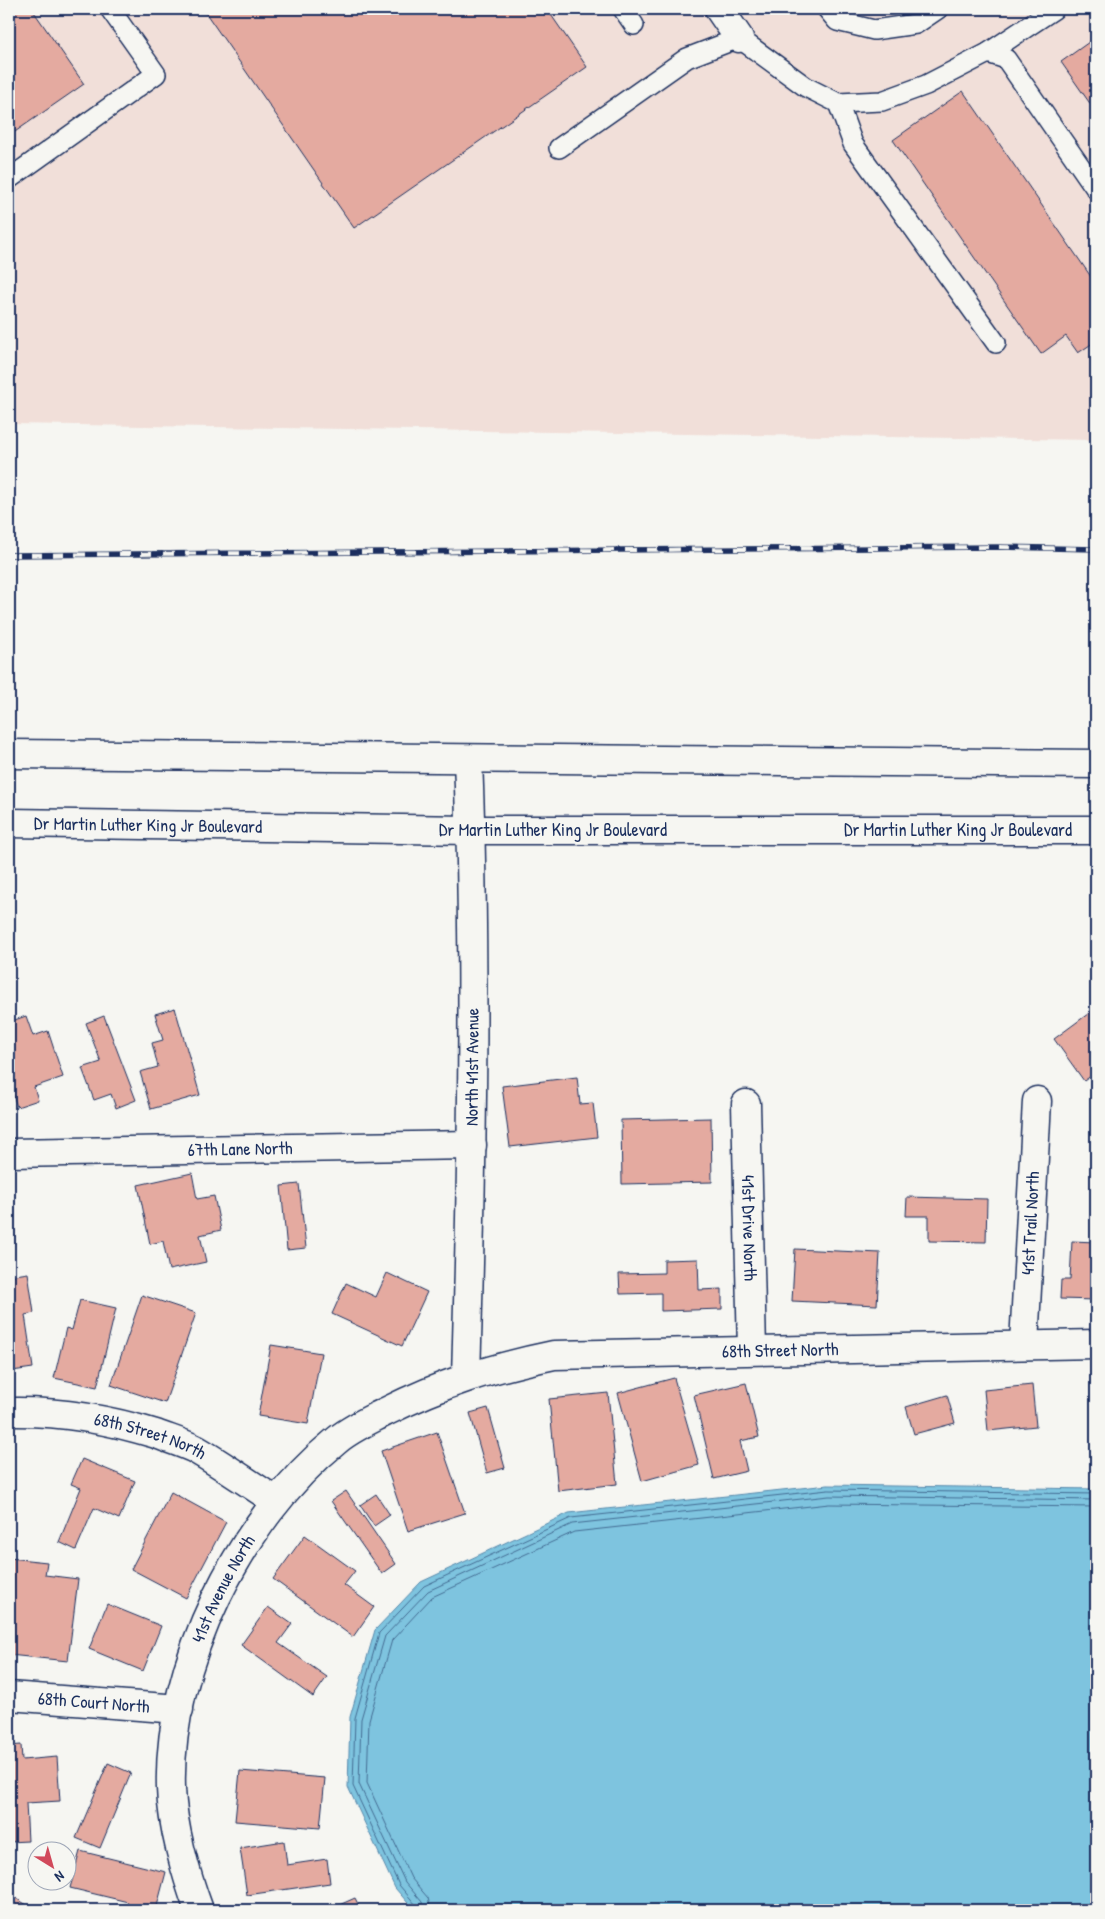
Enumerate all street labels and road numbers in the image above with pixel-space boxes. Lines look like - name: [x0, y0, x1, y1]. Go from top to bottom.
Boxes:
- street label: Dr Martin Luther King Jr Boulevard: [34, 810, 262, 839]
- street label: Dr Martin Luther King Jr Boulevard: [439, 817, 667, 842]
- street label: Dr Martin Luther King Jr Boulevard: [844, 817, 1072, 842]
- street label: North 41st Avenue: [459, 1008, 484, 1126]
- street label: 67th Lane North: [187, 1135, 293, 1162]
- street label: 41st Trail North: [1015, 1170, 1045, 1276]
- street label: 41st Drive North: [736, 1175, 763, 1282]
- street label: 68th Street North: [722, 1336, 839, 1364]
- street label: 68th Street North: [92, 1406, 212, 1465]
- street label: 41st Avenue North: [185, 1529, 261, 1646]
- street label: 68th Court North: [37, 1685, 151, 1719]

